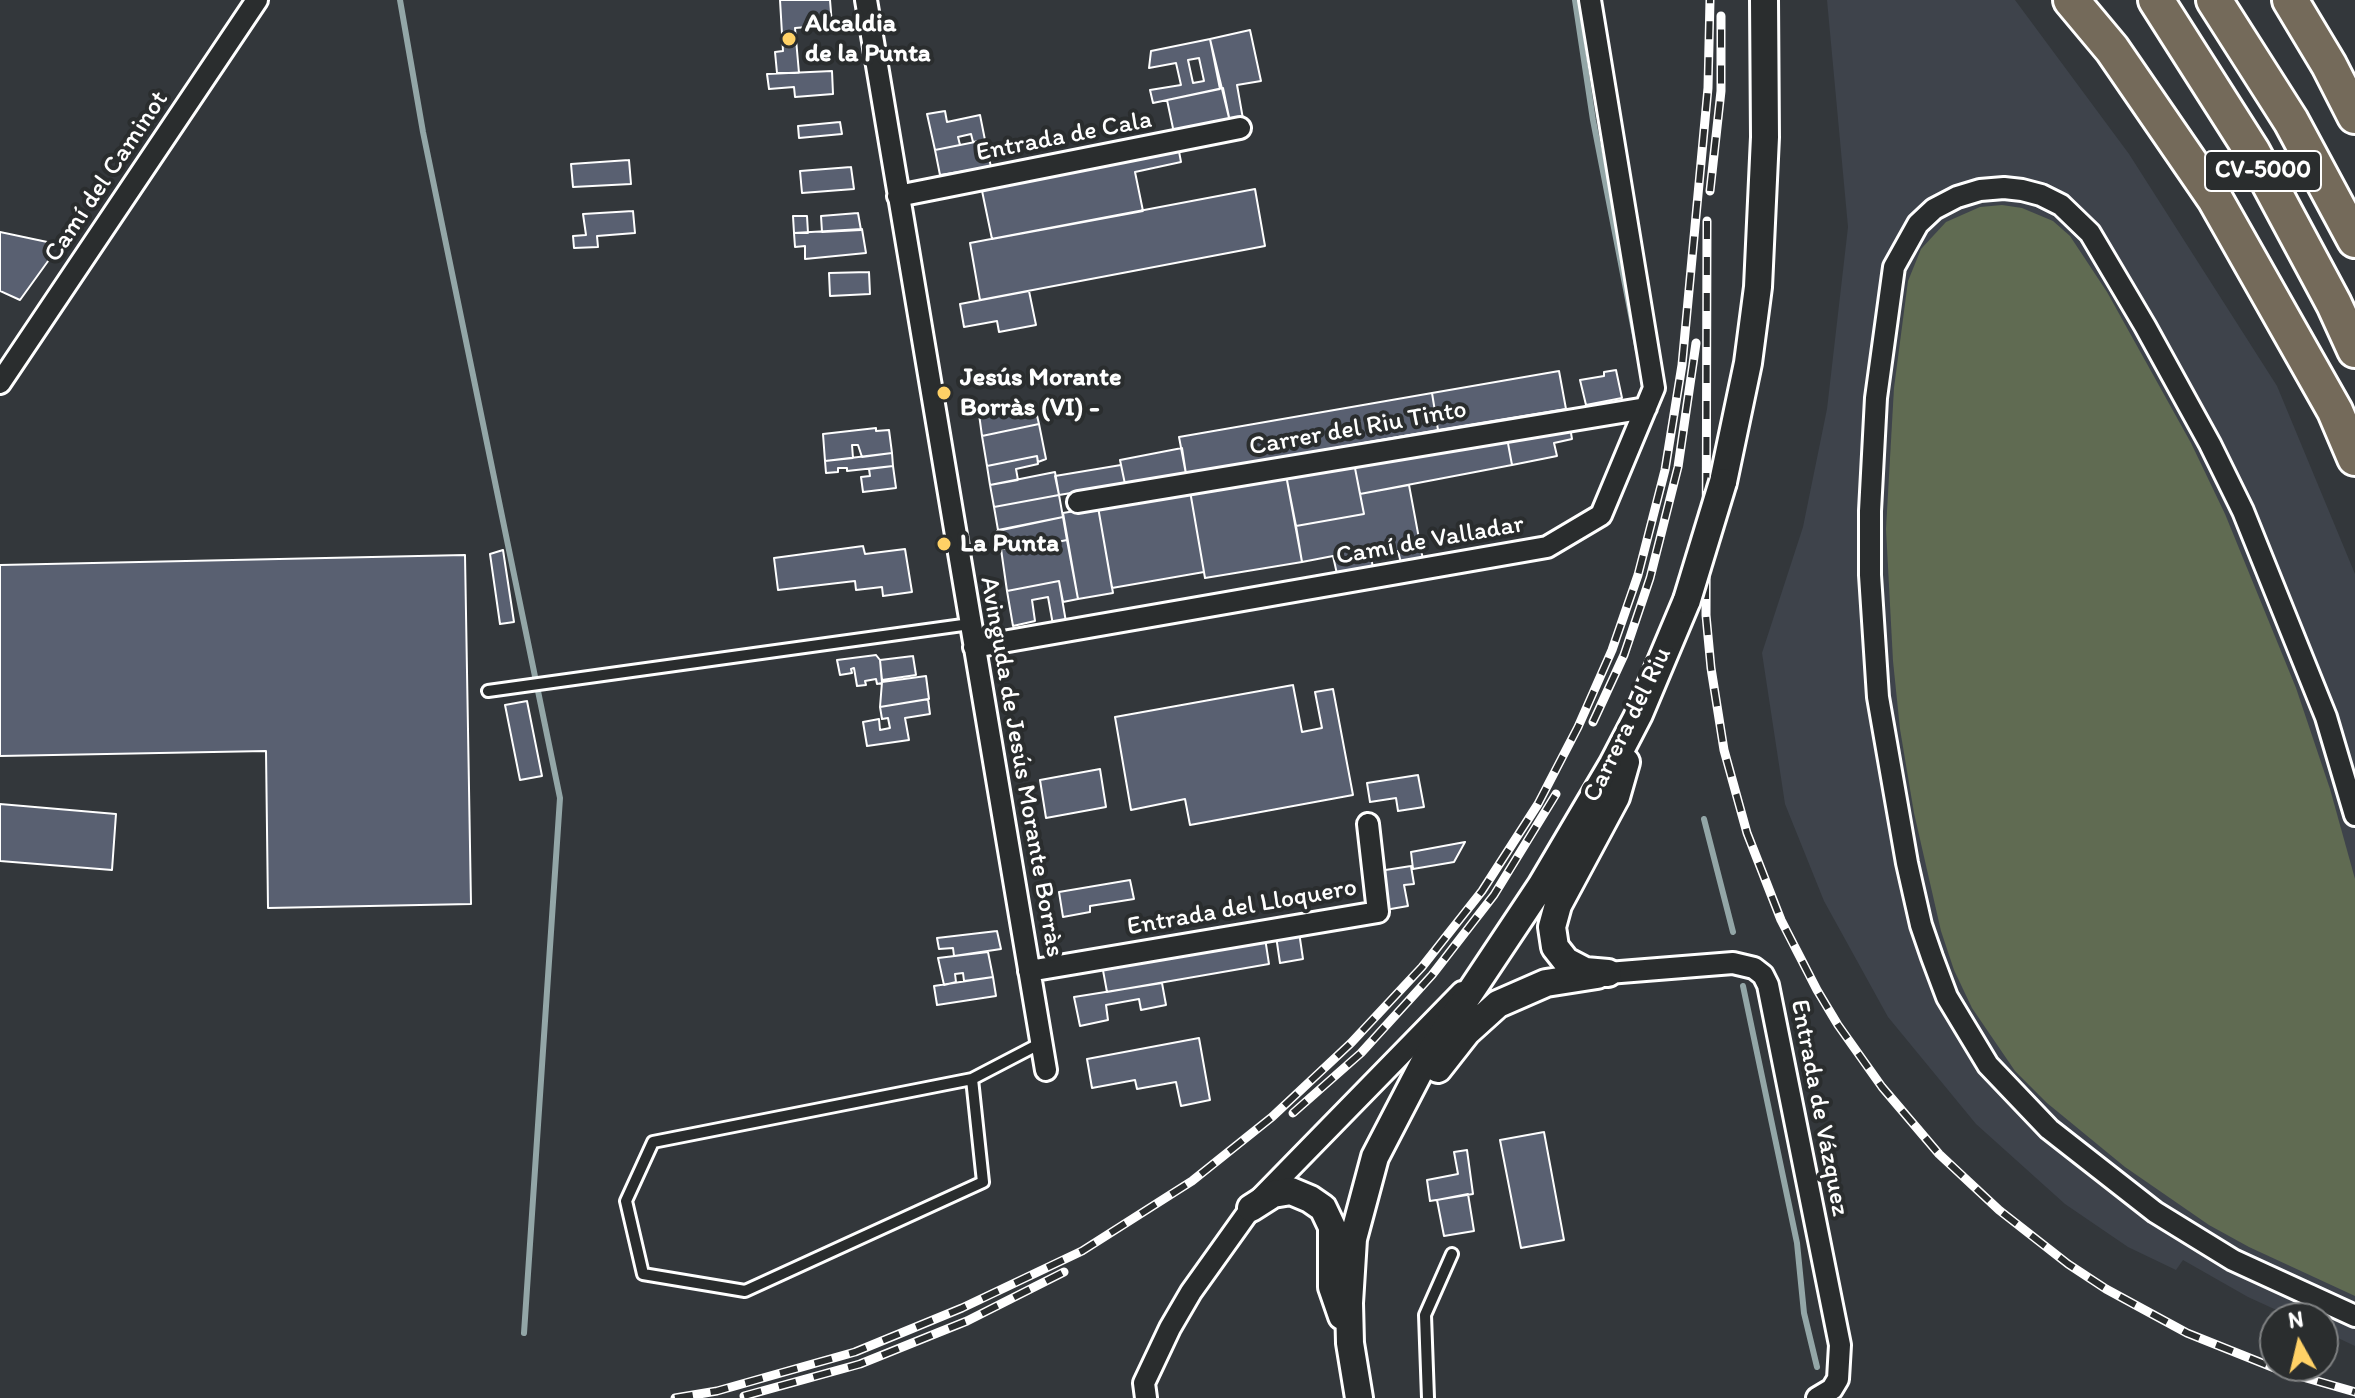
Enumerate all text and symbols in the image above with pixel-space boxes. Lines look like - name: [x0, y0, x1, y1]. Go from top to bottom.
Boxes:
- place label: Alcaldia de la Punta: [805, 8, 931, 70]
- marker: Alcaldia de la Punta: [780, 30, 798, 48]
- street label: Camí del Caminot: [38, 85, 176, 269]
- street label: Entrada de Cala: [973, 105, 1155, 169]
- road number: CV-5000: [2205, 151, 2321, 191]
- place label: Jesús Morante Borràs (VI) -: [960, 362, 1122, 424]
- marker: Jesús Morante Borràs (VI) -: [935, 384, 953, 402]
- street label: Carrer del Riu Tinto: [1247, 395, 1469, 463]
- street label: Camí de Valladar: [1334, 509, 1526, 573]
- place label: La Punta: [960, 528, 1059, 560]
- marker: La Punta: [935, 535, 953, 553]
- street label: Avinguda de Jesús Morante Borràs: [972, 575, 1070, 959]
- street label: Carrera del Riu: [1577, 642, 1679, 808]
- street label: Entrada del Lloquero: [1125, 872, 1359, 944]
- street label: Entrada de Vázquez: [1783, 997, 1855, 1219]
- north arrow: [2259, 1302, 2339, 1382]
- text: N: [2287, 1305, 2305, 1334]

